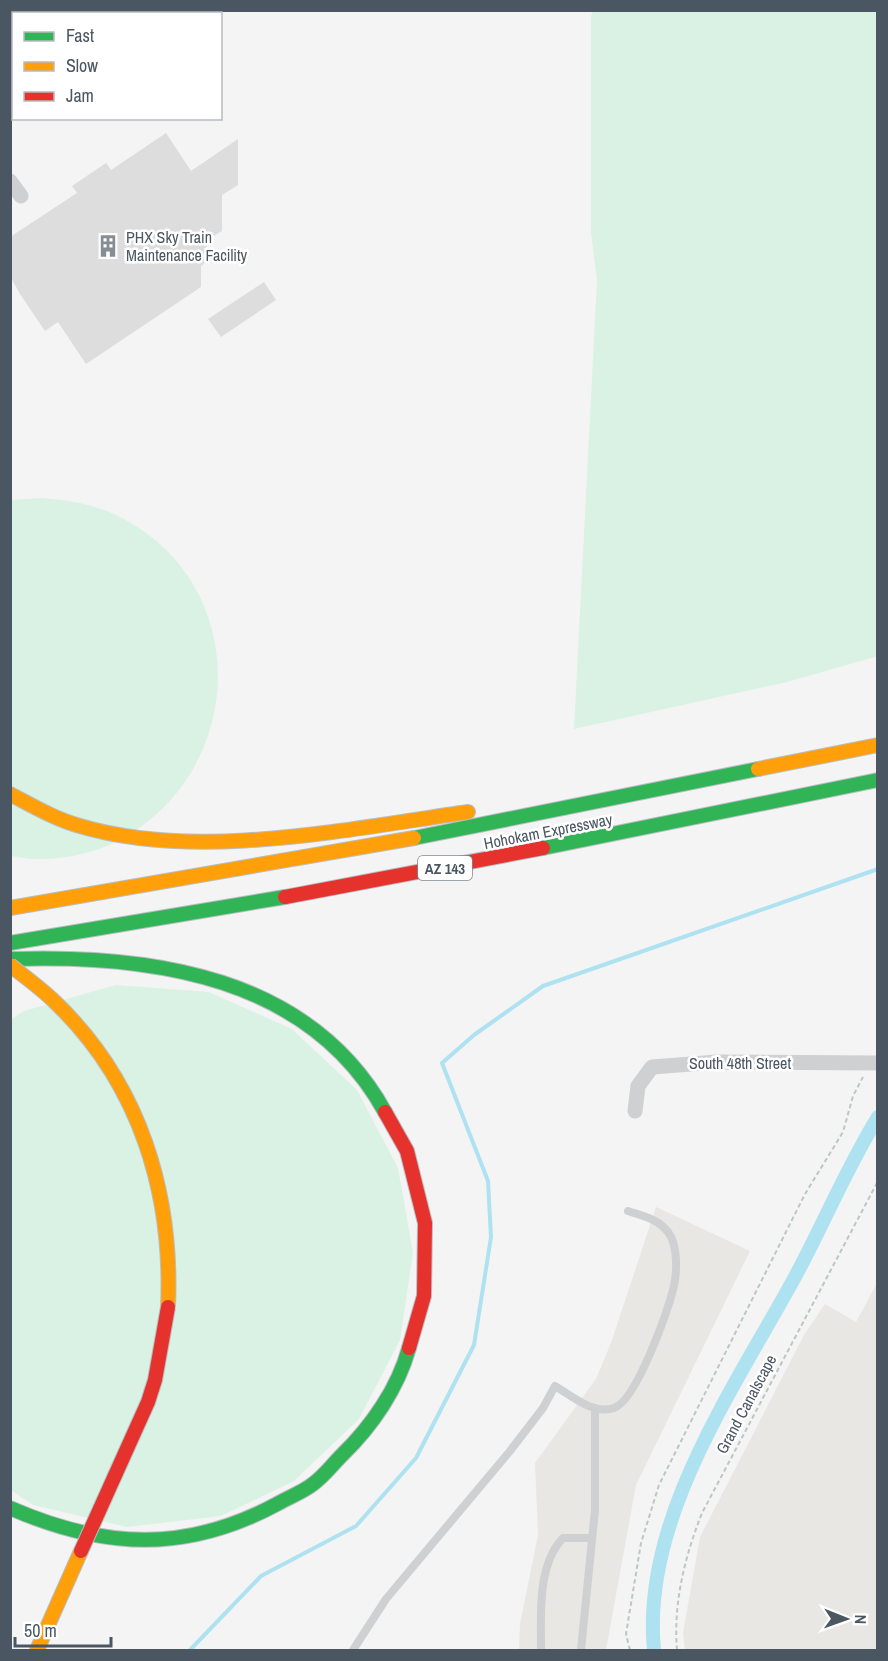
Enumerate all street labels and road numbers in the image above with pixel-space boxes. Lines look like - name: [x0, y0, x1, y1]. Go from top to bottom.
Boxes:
- street label: Hohokam Expressway: [482, 808, 615, 854]
- road number: AZ 143: [418, 856, 472, 880]
- street label: South 48th Street: [689, 1052, 791, 1074]
- street label: Grand Canalscape: [711, 1351, 781, 1457]

